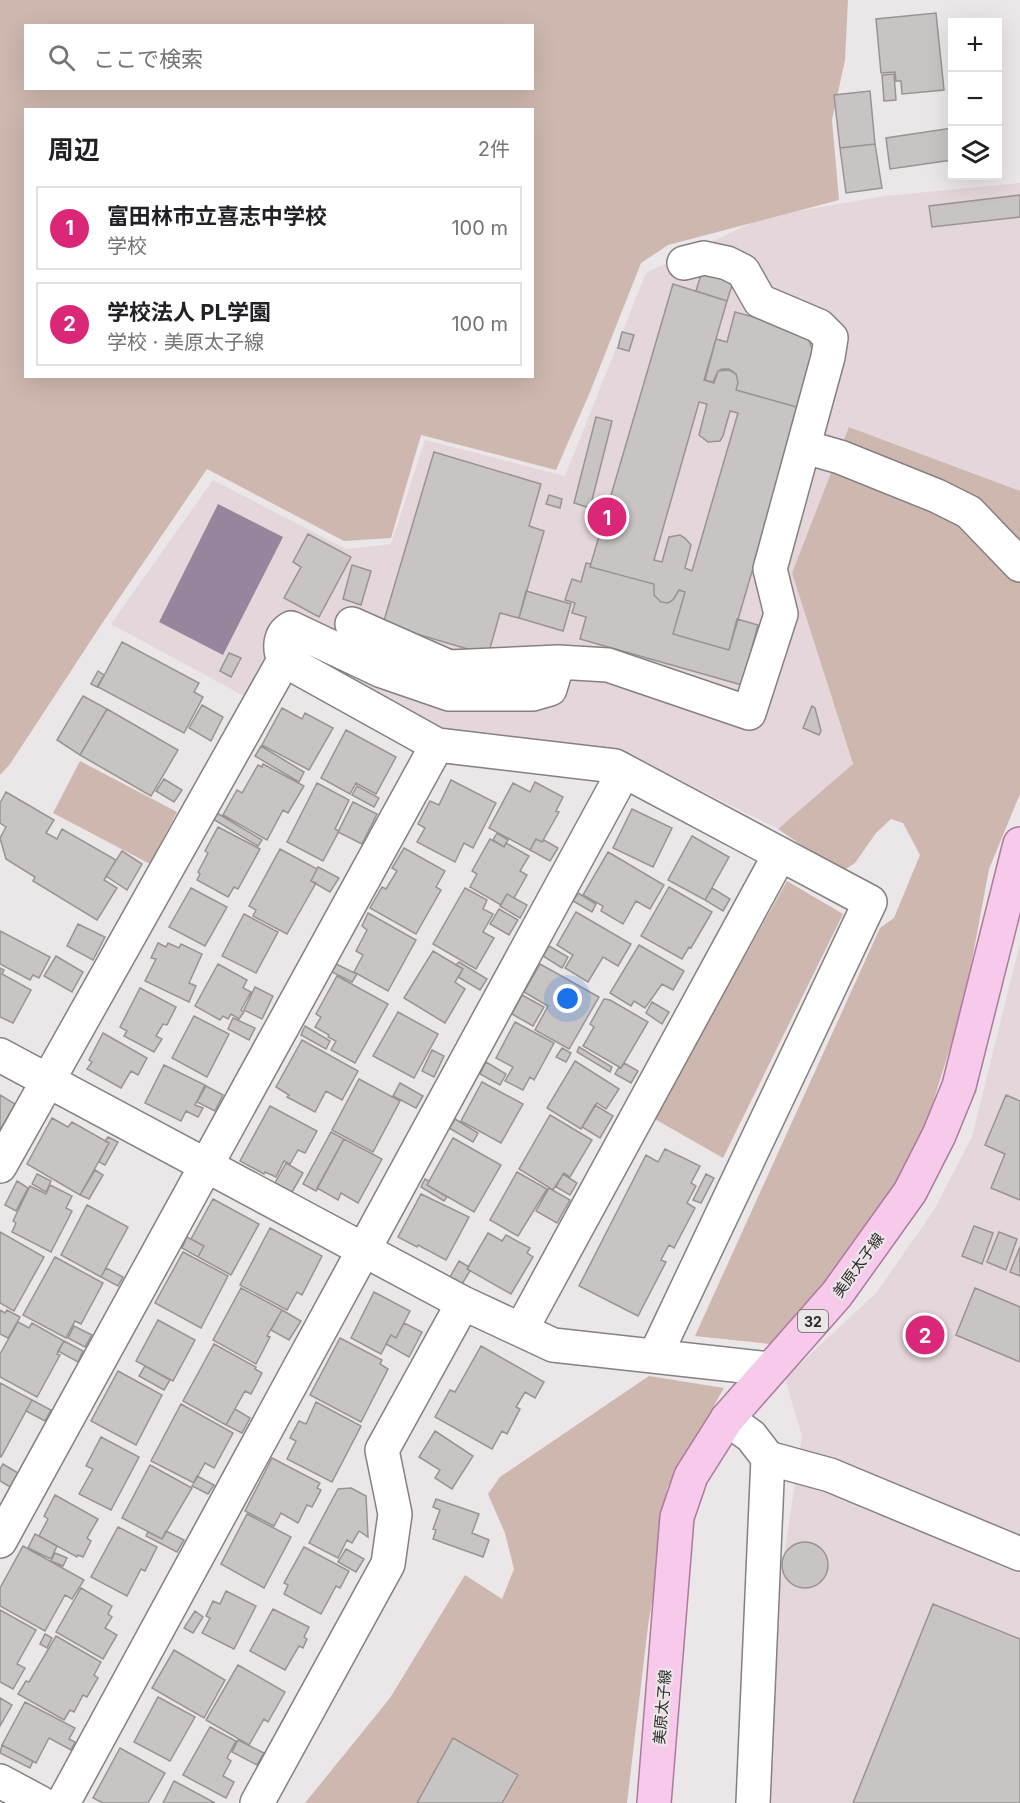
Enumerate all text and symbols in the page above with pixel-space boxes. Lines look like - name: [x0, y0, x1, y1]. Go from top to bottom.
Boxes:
- map controls: [948, 18, 1002, 180]
- button: +: [948, 18, 1002, 72]
- search box: [24, 24, 534, 90]
- icon: search: [45, 41, 78, 74]
- text: ここで検索: [93, 46, 203, 72]
- button: −: [948, 72, 1002, 126]
- button: layers: [948, 126, 1002, 180]
- text: 周辺: [48, 134, 100, 165]
- text: 2件: [478, 137, 510, 161]
- text: 富田林市立喜志中学校: [107, 203, 327, 229]
- text: 1: [65, 216, 74, 240]
- text: 100 m: [451, 216, 508, 240]
- text: 学校: [107, 234, 147, 258]
- text: 学校法人 PL学園: [107, 299, 271, 325]
- text: 2: [63, 312, 76, 336]
- text: 100 m: [451, 312, 508, 336]
- text: 学校 · 美原太子線: [107, 330, 264, 354]
- pin: 1: [588, 494, 626, 540]
- your location: [553, 984, 582, 1013]
- street label: 美原太子線: [828, 1229, 888, 1301]
- road number: 32: [798, 1310, 828, 1332]
- pin: 2: [906, 1312, 944, 1358]
- street label: 美原太子線: [649, 1669, 675, 1745]

